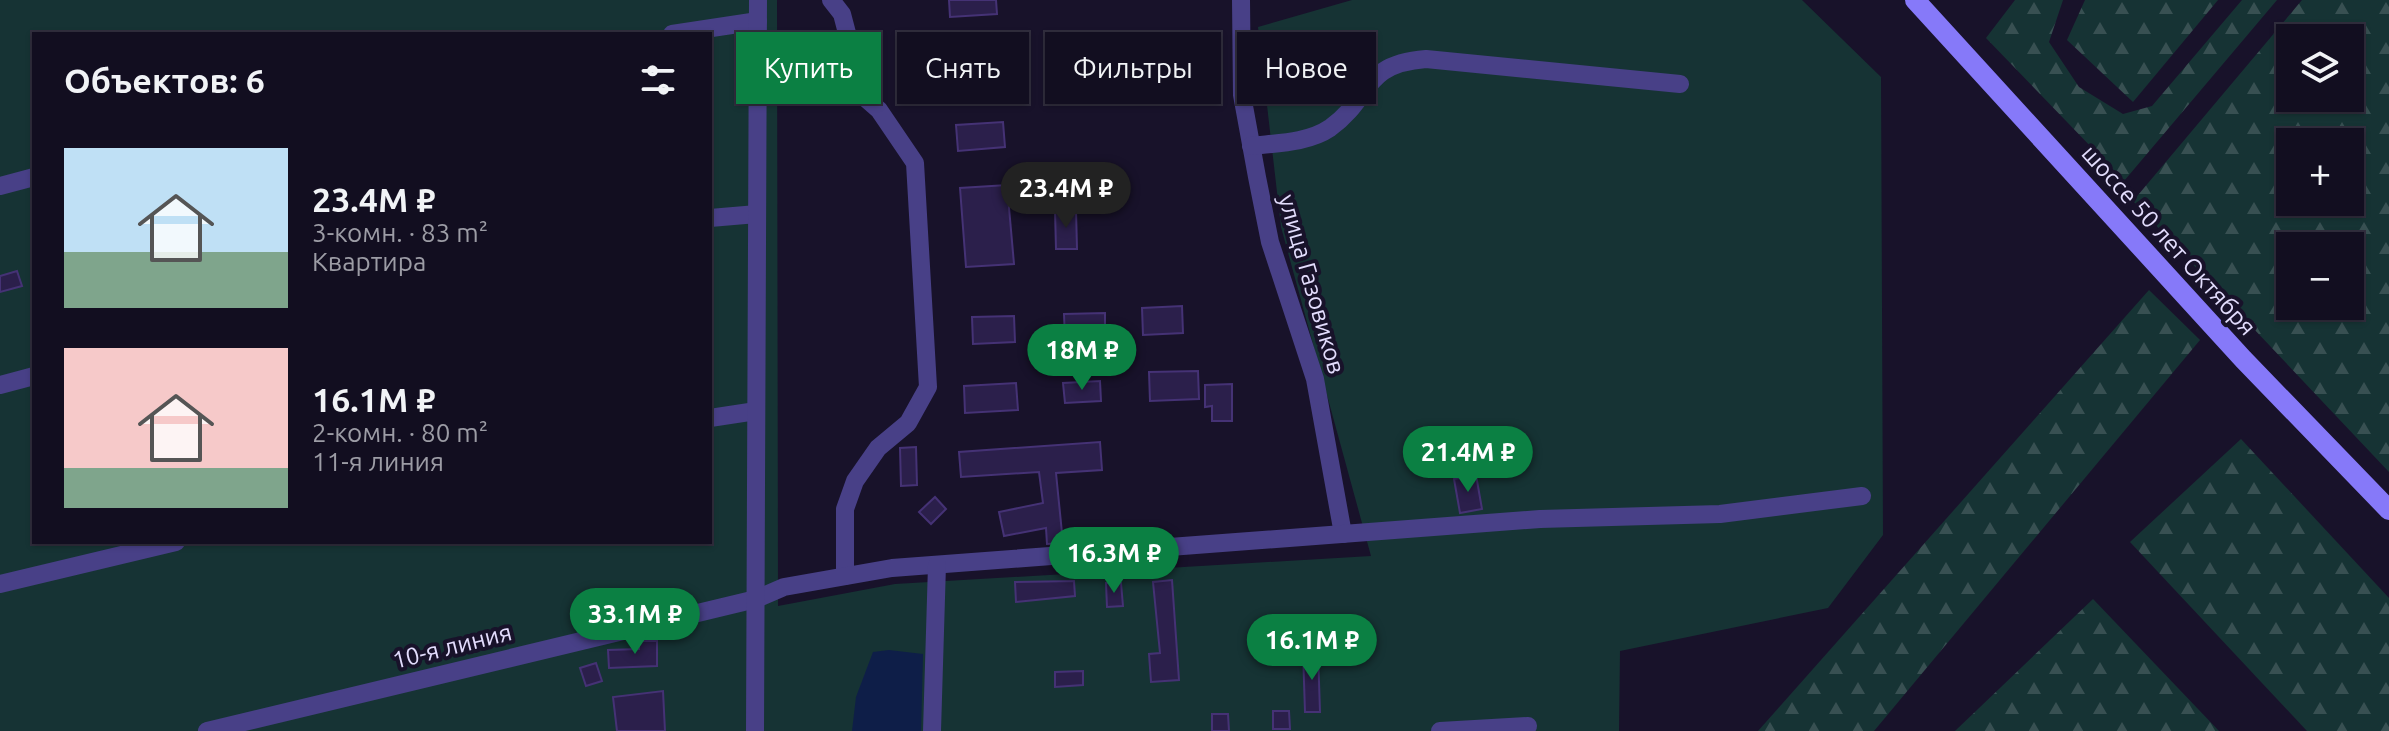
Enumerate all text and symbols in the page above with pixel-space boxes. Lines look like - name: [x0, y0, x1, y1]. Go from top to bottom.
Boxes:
- map controls: [2276, 24, 2364, 320]
- button: layers: [2276, 24, 2364, 112]
- chip: Купить: [736, 32, 881, 104]
- chip: Снять: [897, 32, 1029, 104]
- chip: Фильтры: [1045, 32, 1221, 104]
- chip: Новое: [1237, 32, 1376, 104]
- icon: filters: [636, 58, 680, 102]
- text: Объектов: 6: [64, 61, 265, 99]
- button: +: [2276, 128, 2364, 216]
- street label: шоссе 50 лет Октября: [2077, 139, 2261, 341]
- pin: 23.4M ₽: [992, 162, 1140, 230]
- text: 23.4M ₽: [1019, 173, 1113, 202]
- icon: home: [128, 180, 224, 276]
- text: 23.4M ₽: [312, 180, 435, 218]
- street label: улица Газовиков: [1273, 191, 1351, 377]
- text: 3-комн. · 83 m²: [312, 218, 488, 247]
- button: −: [2276, 232, 2364, 320]
- text: Квартира: [312, 247, 426, 276]
- pin: 18M ₽: [1026, 324, 1138, 392]
- text: 18M ₽: [1045, 335, 1119, 364]
- icon: home: [128, 380, 224, 476]
- text: 16.1M ₽: [312, 380, 435, 418]
- text: 2-комн. · 80 m²: [312, 418, 488, 447]
- pin: 21.4M ₽: [1394, 426, 1542, 494]
- text: 21.4M ₽: [1421, 437, 1515, 466]
- text: 11-я линия: [312, 447, 444, 476]
- pin: 16.3M ₽: [1040, 527, 1188, 595]
- text: 16.3M ₽: [1067, 538, 1161, 567]
- pin: 33.1M ₽: [561, 588, 709, 656]
- text: 33.1M ₽: [588, 599, 682, 628]
- pin: 16.1M ₽: [1238, 614, 1386, 682]
- street label: 10-я линия: [390, 618, 514, 674]
- text: 16.1M ₽: [1265, 625, 1359, 654]

